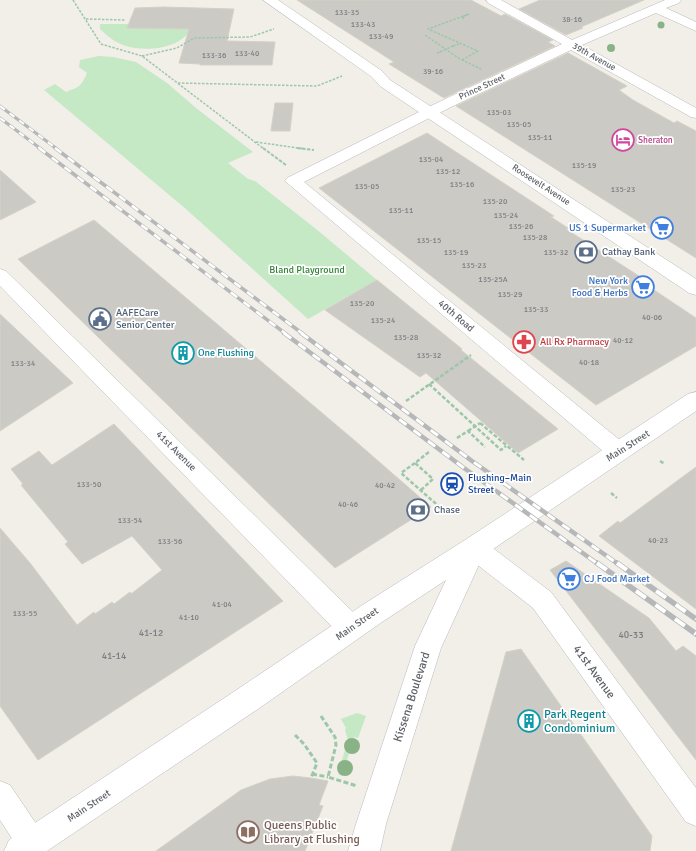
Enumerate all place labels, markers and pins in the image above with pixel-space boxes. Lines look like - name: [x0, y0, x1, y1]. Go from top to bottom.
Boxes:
- hotel icon: Sheraton: [610, 127, 636, 153]
- place label: Sheraton: [638, 135, 673, 146]
- supermarket icon: US 1 Supermarket: [649, 215, 675, 241]
- place label: US 1 Supermarket: [569, 222, 646, 234]
- bank icon: Cathay Bank: [573, 239, 599, 265]
- place label: Cathay Bank: [602, 246, 655, 258]
- supermarket icon: New York Food & Herbs: [630, 274, 656, 300]
- place label: New York Food & Herbs: [572, 275, 629, 299]
- public building icon: AAFECare Senior Center: [87, 306, 113, 332]
- place label: AAFECare Senior Center: [116, 307, 175, 331]
- pharmacy icon: All Rx Pharmacy: [511, 329, 537, 355]
- place label: All Rx Pharmacy: [540, 336, 609, 348]
- building icon: One Flushing: [170, 340, 196, 366]
- place label: One Flushing: [198, 347, 254, 359]
- station icon: Flushing–Main Street: [439, 471, 465, 497]
- place label: Flushing–Main Street: [468, 472, 531, 496]
- bank icon: Chase: [405, 497, 431, 523]
- place label: Chase: [434, 504, 460, 516]
- supermarket icon: CJ Food Market: [556, 566, 582, 592]
- place label: CJ Food Market: [584, 573, 650, 585]
- place label: Park Regent Condominium: [544, 707, 615, 736]
- building icon: Park Regent Condominium: [516, 708, 542, 734]
- place label: Queens Public Library at Flushing: [264, 818, 360, 847]
- library icon: Queens Public Library at Flushing: [235, 819, 261, 845]

